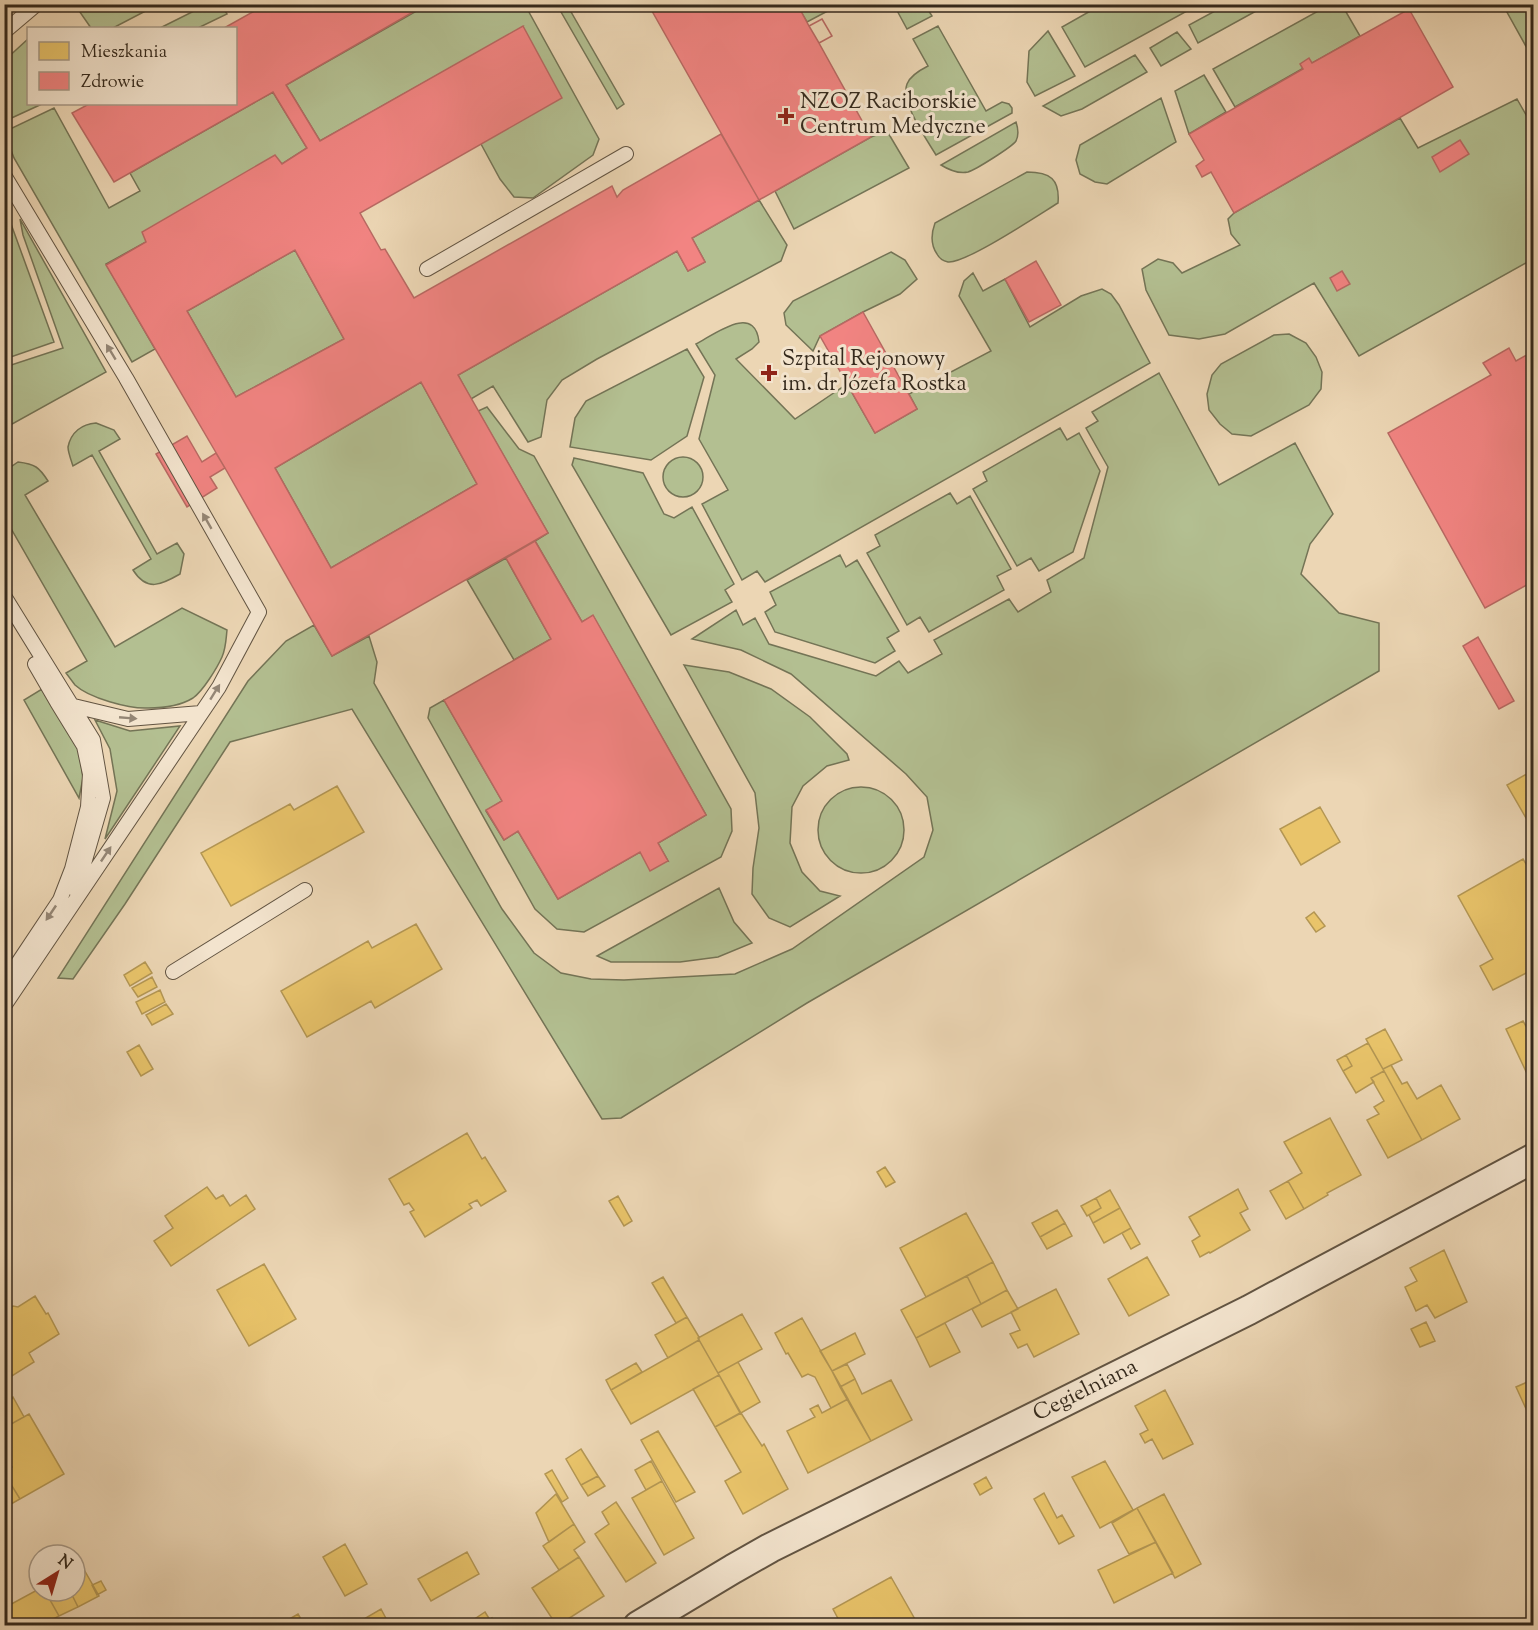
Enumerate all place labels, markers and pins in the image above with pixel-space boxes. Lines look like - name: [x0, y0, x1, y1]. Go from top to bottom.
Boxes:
- place label: NZOZ Raciborskie Centrum Medyczne: [800, 87, 986, 144]
- marker: NZOZ Raciborskie Centrum Medyczne: [777, 107, 795, 125]
- place label: Szpital Rejonowy im. dr Józefa Rostka: [782, 344, 967, 401]
- marker: Szpital Rejonowy im. dr Józefa Rostka: [760, 364, 778, 382]

